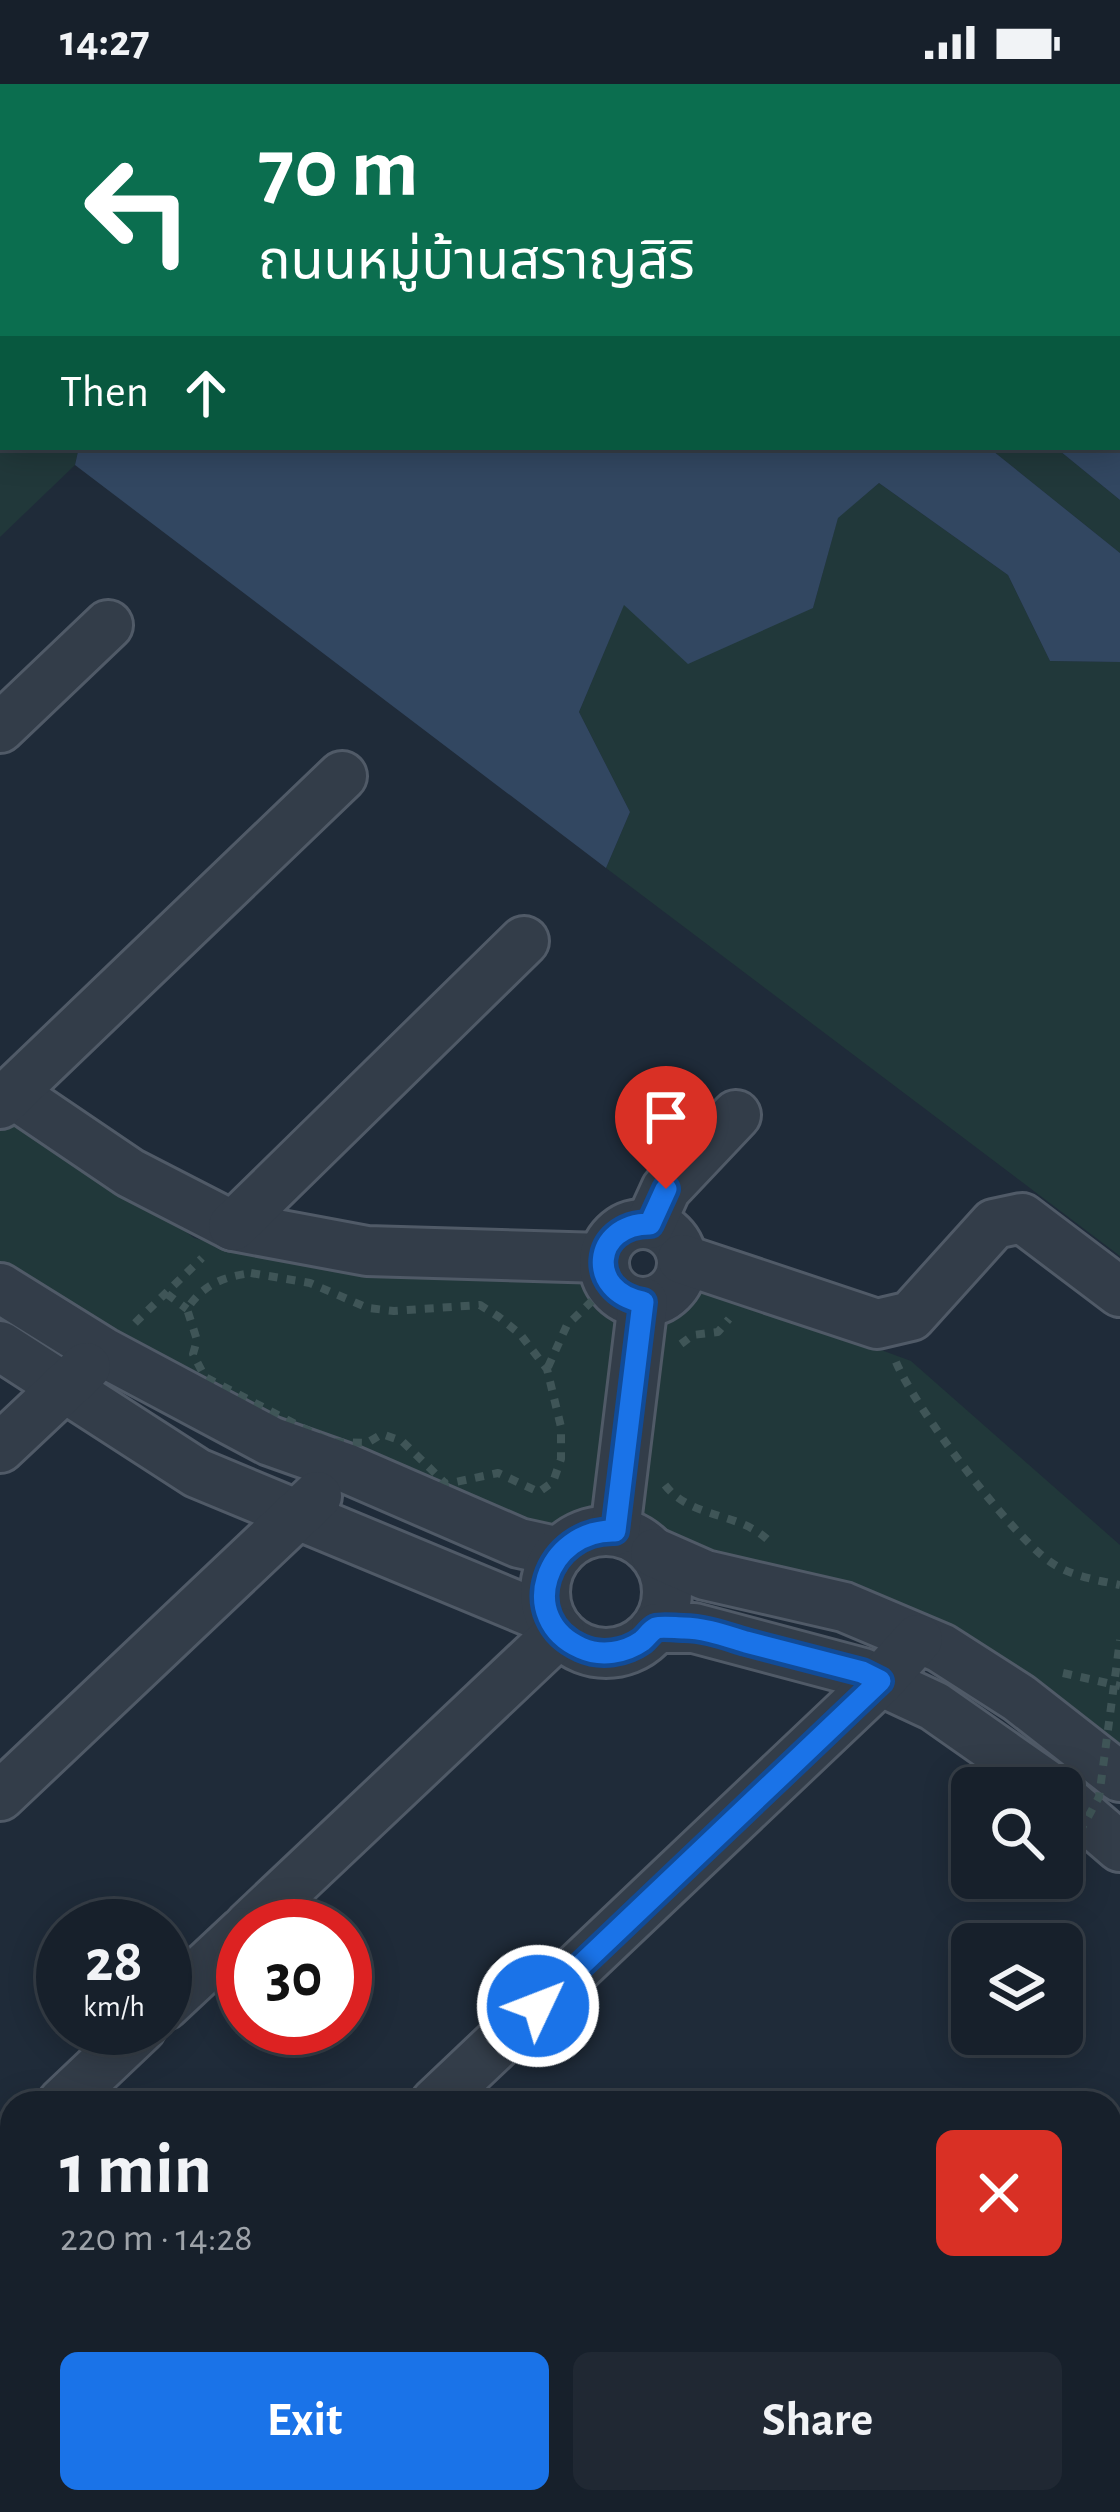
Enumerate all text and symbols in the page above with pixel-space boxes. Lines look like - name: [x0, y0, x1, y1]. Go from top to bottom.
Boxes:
- text: 14:27: [60, 19, 150, 64]
- text: 70 m: [258, 128, 419, 212]
- icon: left: [60, 132, 216, 288]
- text: ถนนหมู่บ้านสราญสิริ: [258, 235, 695, 289]
- icon: ahead: [173, 360, 239, 426]
- text: Then: [60, 370, 149, 415]
- pin: [615, 1066, 717, 1189]
- icon: arrive: [633, 1084, 699, 1150]
- map controls: [951, 1767, 1083, 2055]
- button: search: [951, 1767, 1083, 1899]
- speed limit sign: 30: [216, 1899, 372, 2055]
- button: layers: [951, 1923, 1083, 2055]
- text: 28: [85, 1932, 143, 1992]
- position arrow: [475, 1943, 601, 2069]
- text: km/h: [83, 1992, 145, 2022]
- button: close: [936, 2130, 1062, 2256]
- text: 1 min: [60, 2134, 212, 2206]
- text: 220 m · 14:28: [60, 2219, 253, 2258]
- button: Exit: [60, 2352, 549, 2490]
- button: Share: [573, 2352, 1062, 2490]

